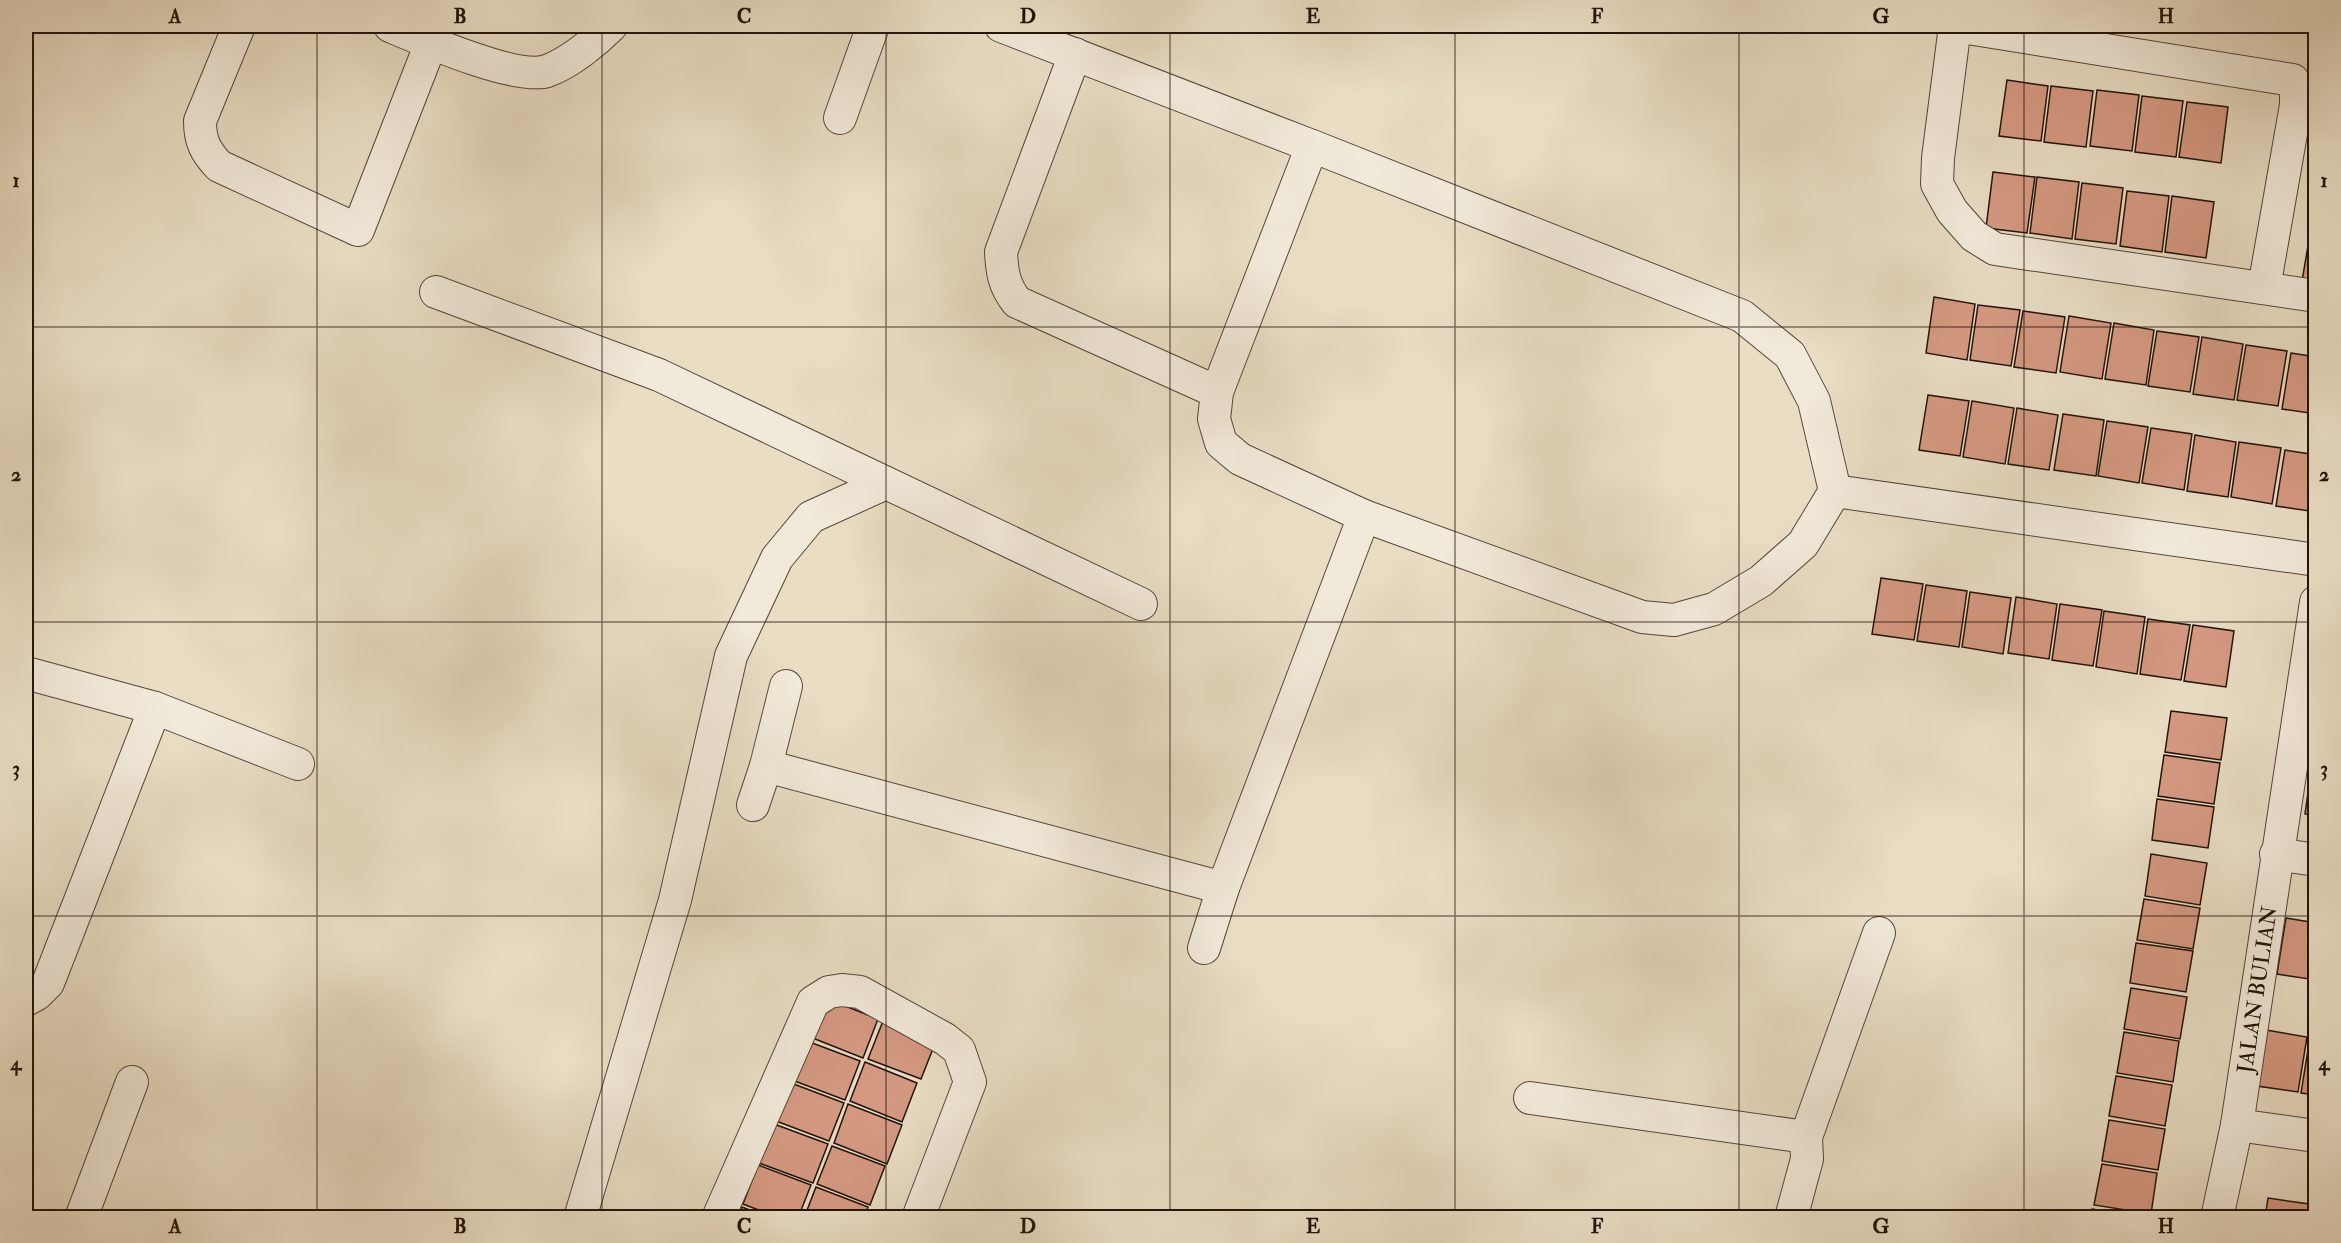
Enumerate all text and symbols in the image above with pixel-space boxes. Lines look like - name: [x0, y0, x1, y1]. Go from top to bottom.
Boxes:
- text: A: [168, 4, 182, 29]
- text: B: [453, 4, 467, 29]
- text: C: [737, 4, 751, 29]
- text: D: [1020, 4, 1036, 29]
- text: E: [1306, 4, 1321, 29]
- text: F: [1591, 4, 1604, 29]
- text: G: [1873, 4, 1890, 29]
- text: H: [2158, 4, 2174, 29]
- text: 1: [12, 168, 20, 193]
- text: 1: [2320, 168, 2328, 193]
- text: 2: [11, 462, 21, 487]
- text: 2: [2319, 462, 2329, 487]
- text: 3: [12, 756, 20, 781]
- text: 3: [2320, 756, 2328, 781]
- street label: JALAN BULIAN: [2231, 904, 2284, 1076]
- text: 4: [10, 1051, 23, 1076]
- text: 4: [2318, 1051, 2331, 1076]
- text: A: [168, 1214, 182, 1239]
- text: B: [453, 1214, 467, 1239]
- text: C: [737, 1214, 751, 1239]
- text: D: [1020, 1214, 1036, 1239]
- text: E: [1306, 1214, 1321, 1239]
- text: F: [1591, 1214, 1604, 1239]
- text: G: [1873, 1214, 1890, 1239]
- text: H: [2158, 1214, 2174, 1239]

